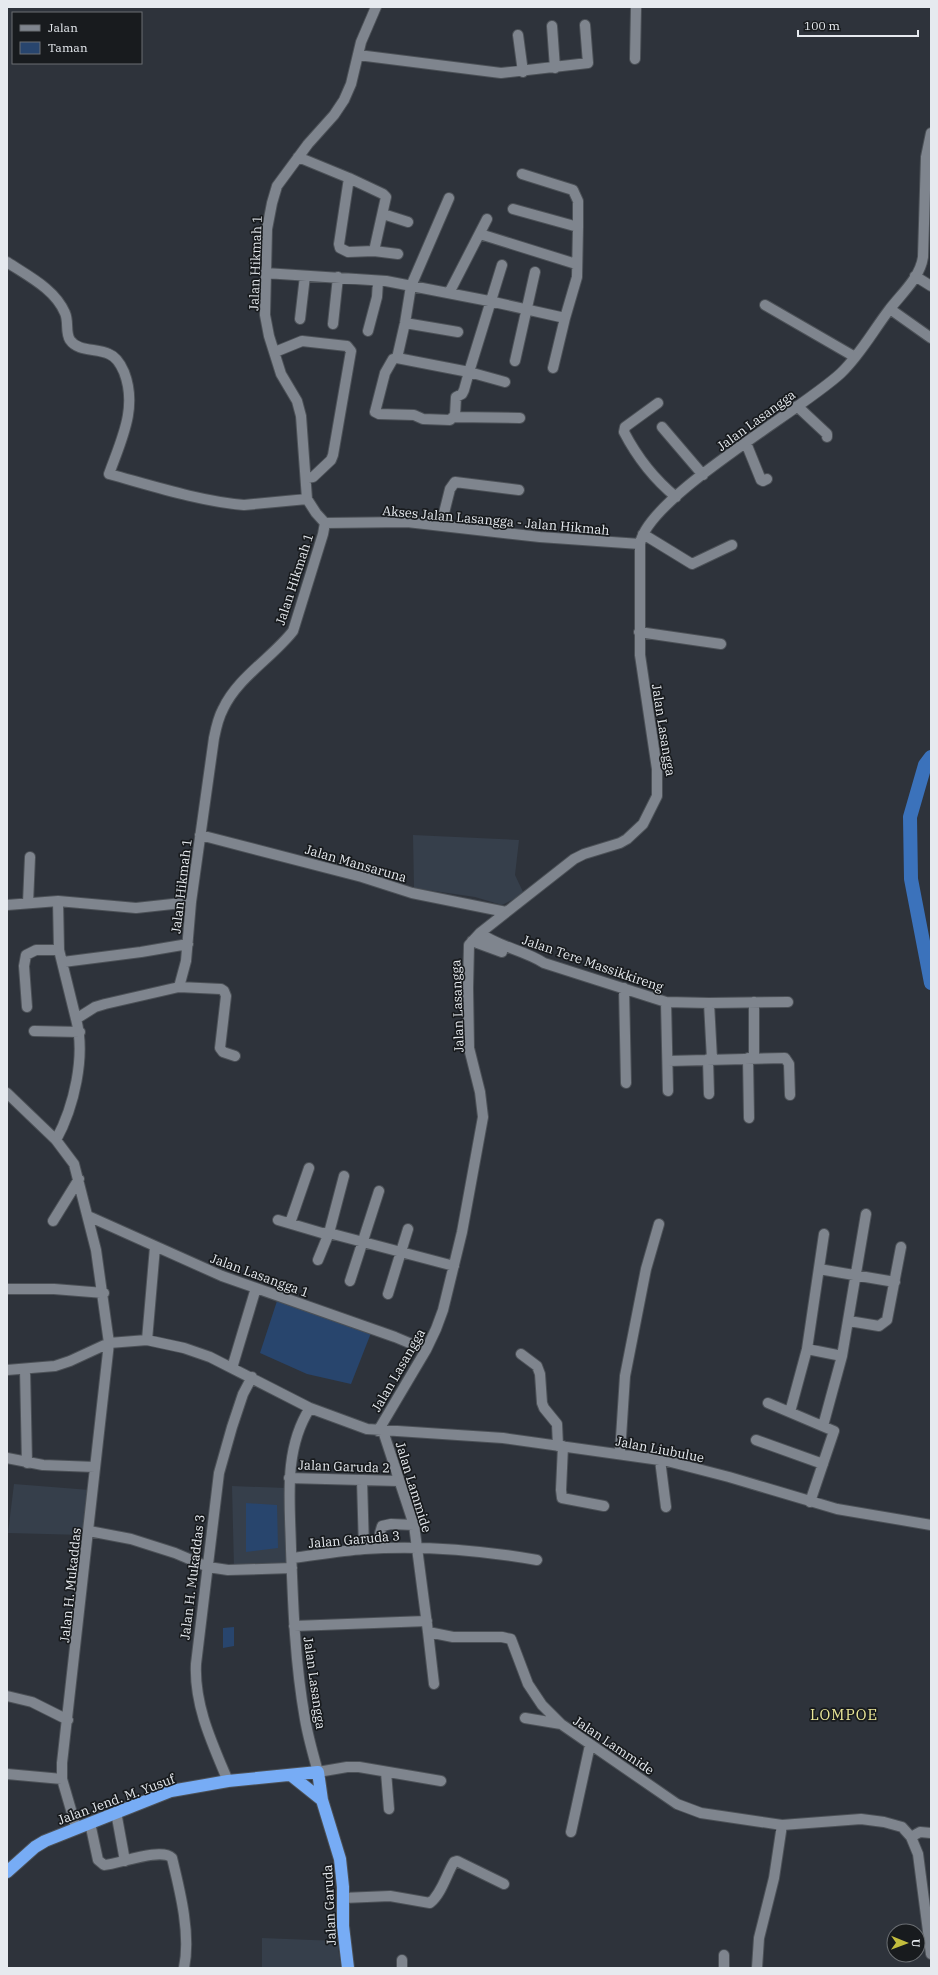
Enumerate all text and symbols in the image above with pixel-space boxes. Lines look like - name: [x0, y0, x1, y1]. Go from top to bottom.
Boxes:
- legend: [12, 12, 142, 64]
- scale bar: [798, 12, 918, 38]
- text: 100 m: [804, 18, 840, 33]
- text: Jalan: [48, 20, 78, 35]
- text: Taman: [48, 40, 88, 55]
- street label: Jalan Hikmah 1: [245, 215, 266, 311]
- street label: Jalan Lasangga: [714, 386, 799, 455]
- street label: Akses Jalan Lasangga - Jalan Hikmah: [382, 502, 610, 539]
- street label: Jalan Hikmah 1: [272, 531, 317, 627]
- street label: Jalan Lasangga: [648, 683, 679, 777]
- street label: Jalan Hikmah 1: [167, 838, 196, 935]
- street label: Jalan Mansaruna: [303, 841, 409, 886]
- street label: Jalan Tere Massikkireng: [520, 931, 666, 996]
- street label: Jalan Lasangga: [447, 959, 468, 1053]
- street label: Jalan Lasangga 1: [208, 1250, 312, 1301]
- street label: Jalan Lasangga: [368, 1326, 429, 1415]
- street label: Jalan Liubulue: [614, 1433, 706, 1466]
- street label: Jalan Lammide: [392, 1440, 435, 1535]
- street label: Jalan Garuda 2: [298, 1456, 390, 1477]
- street label: Jalan H. Mukaddas 3: [176, 1513, 209, 1641]
- street label: Jalan H. Mukaddas: [56, 1527, 85, 1643]
- street label: Jalan Garuda 3: [308, 1527, 401, 1552]
- street label: Jalan Lasangga: [300, 1636, 329, 1730]
- district label: LOMPOE: [810, 1705, 878, 1724]
- street label: Jalan Lammide: [570, 1712, 657, 1779]
- street label: Jalan Jend. M. Yusuf: [55, 1770, 178, 1829]
- street label: Jalan Garuda: [319, 1864, 340, 1946]
- north arrow: [886, 1923, 926, 1963]
- text: U: [909, 1939, 923, 1948]

